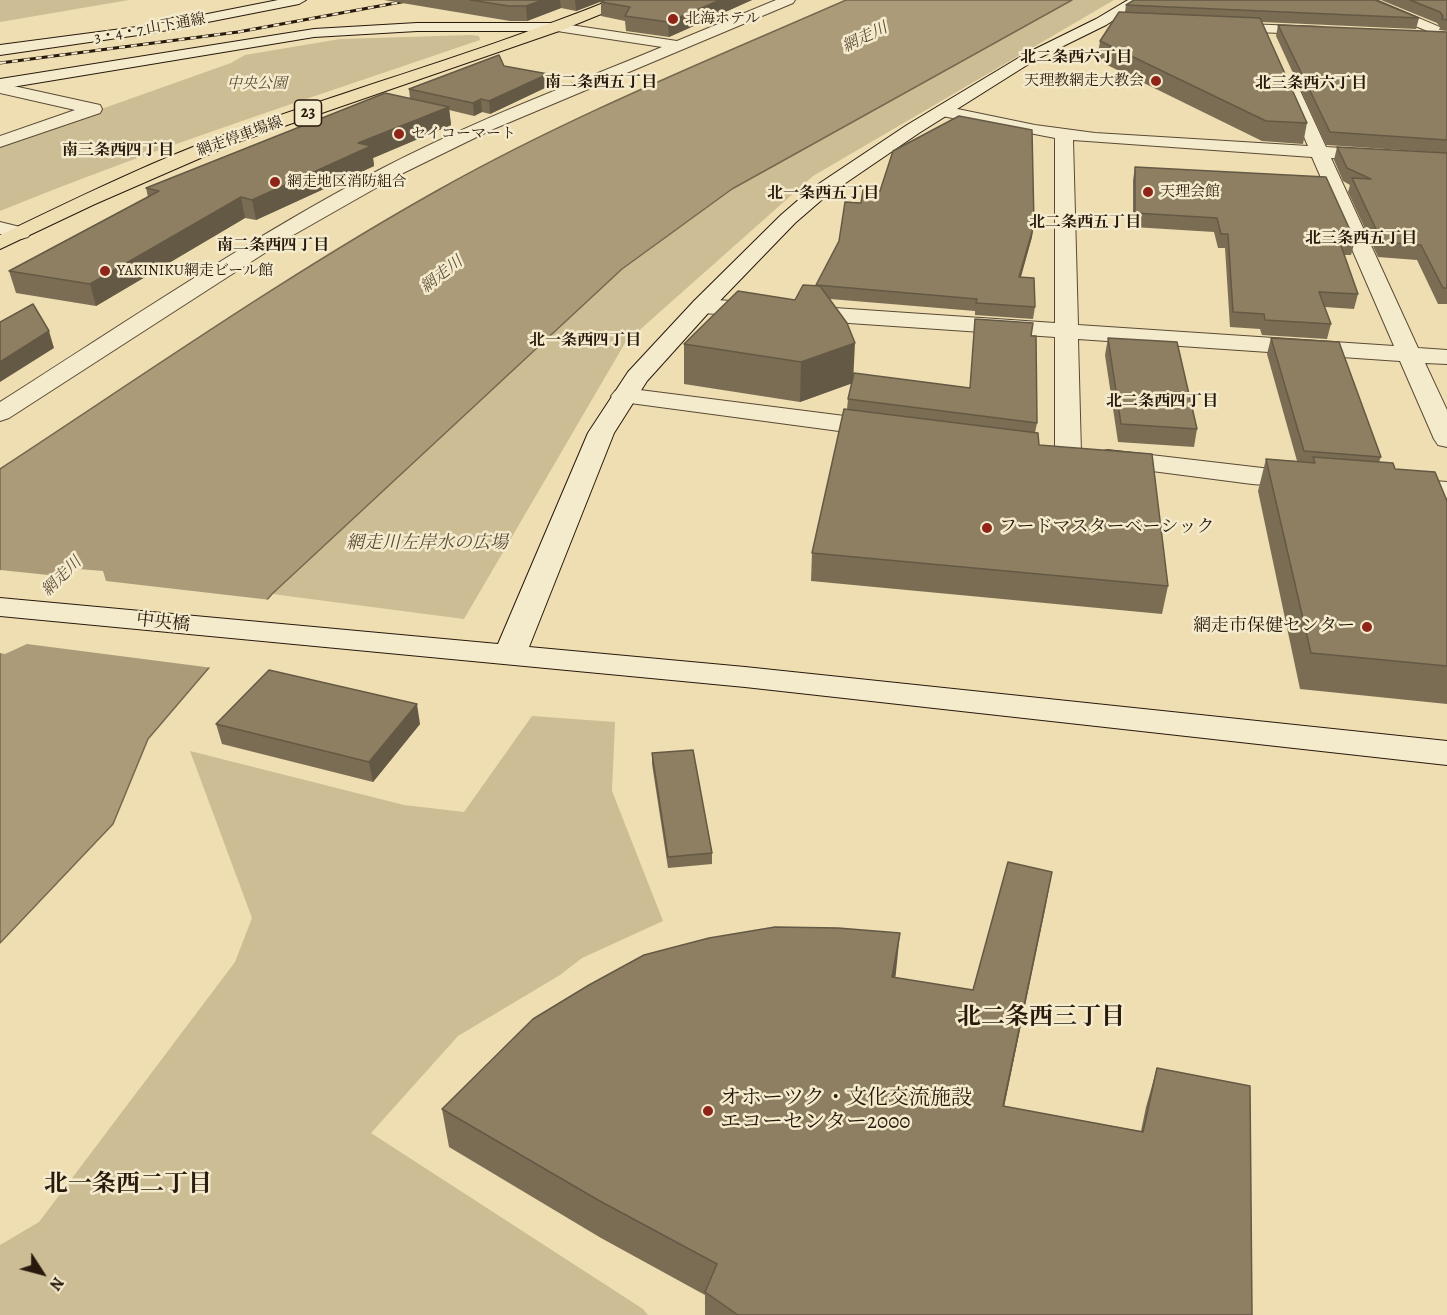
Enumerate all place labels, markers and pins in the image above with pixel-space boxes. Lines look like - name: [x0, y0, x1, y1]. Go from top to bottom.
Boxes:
- place label: 北海ホテル: [685, 10, 760, 28]
- marker: 北海ホテル: [666, 12, 680, 26]
- place label: 天理教網走大教会: [1024, 72, 1144, 90]
- marker: 天理教網走大教会: [1149, 74, 1163, 88]
- place label: セイコーマート: [411, 125, 516, 143]
- marker: セイコーマート: [392, 127, 406, 141]
- place label: 網走地区消防組合: [287, 173, 407, 191]
- marker: 網走地区消防組合: [268, 175, 282, 189]
- place label: 天理会館: [1160, 183, 1220, 201]
- marker: 天理会館: [1141, 185, 1155, 199]
- place label: YAKINIKU網走ビール館: [117, 262, 273, 280]
- marker: YAKINIKU網走ビール館: [98, 264, 112, 278]
- place label: フードマスターベーシック: [999, 517, 1214, 539]
- marker: フードマスターベーシック: [980, 521, 994, 535]
- place label: 網走市保健センター: [1193, 616, 1355, 638]
- marker: 網走市保健センター: [1360, 620, 1374, 634]
- place label: オホーツク・文化交流施設 エコーセンター2000: [720, 1086, 972, 1136]
- marker: オホーツク・文化交流施設 エコーセンター2000: [701, 1104, 715, 1118]

